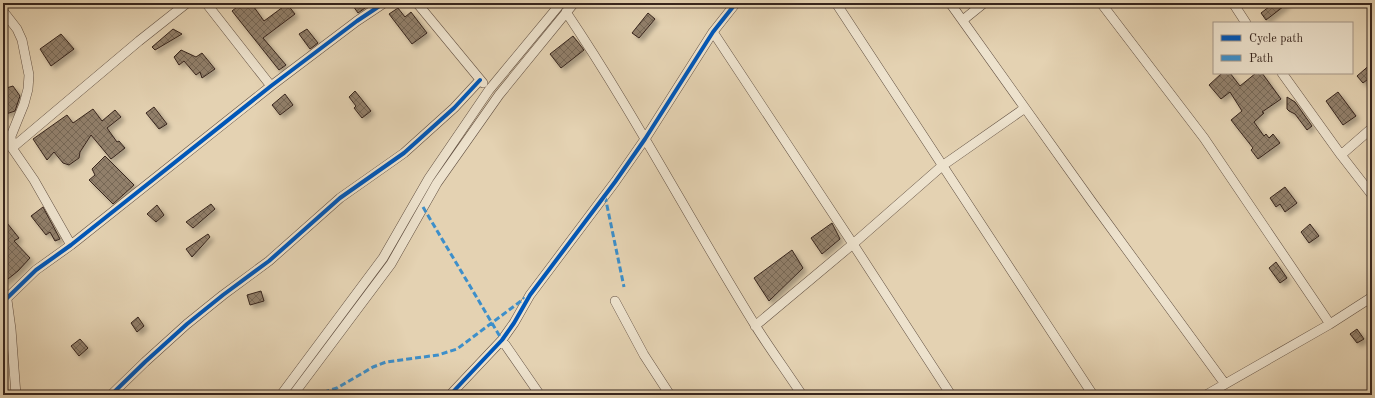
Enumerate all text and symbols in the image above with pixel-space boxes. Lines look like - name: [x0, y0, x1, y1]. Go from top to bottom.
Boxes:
- legend: [1213, 22, 1353, 74]
- text: Cycle path: [1249, 33, 1304, 45]
- text: Path: [1249, 53, 1274, 65]

